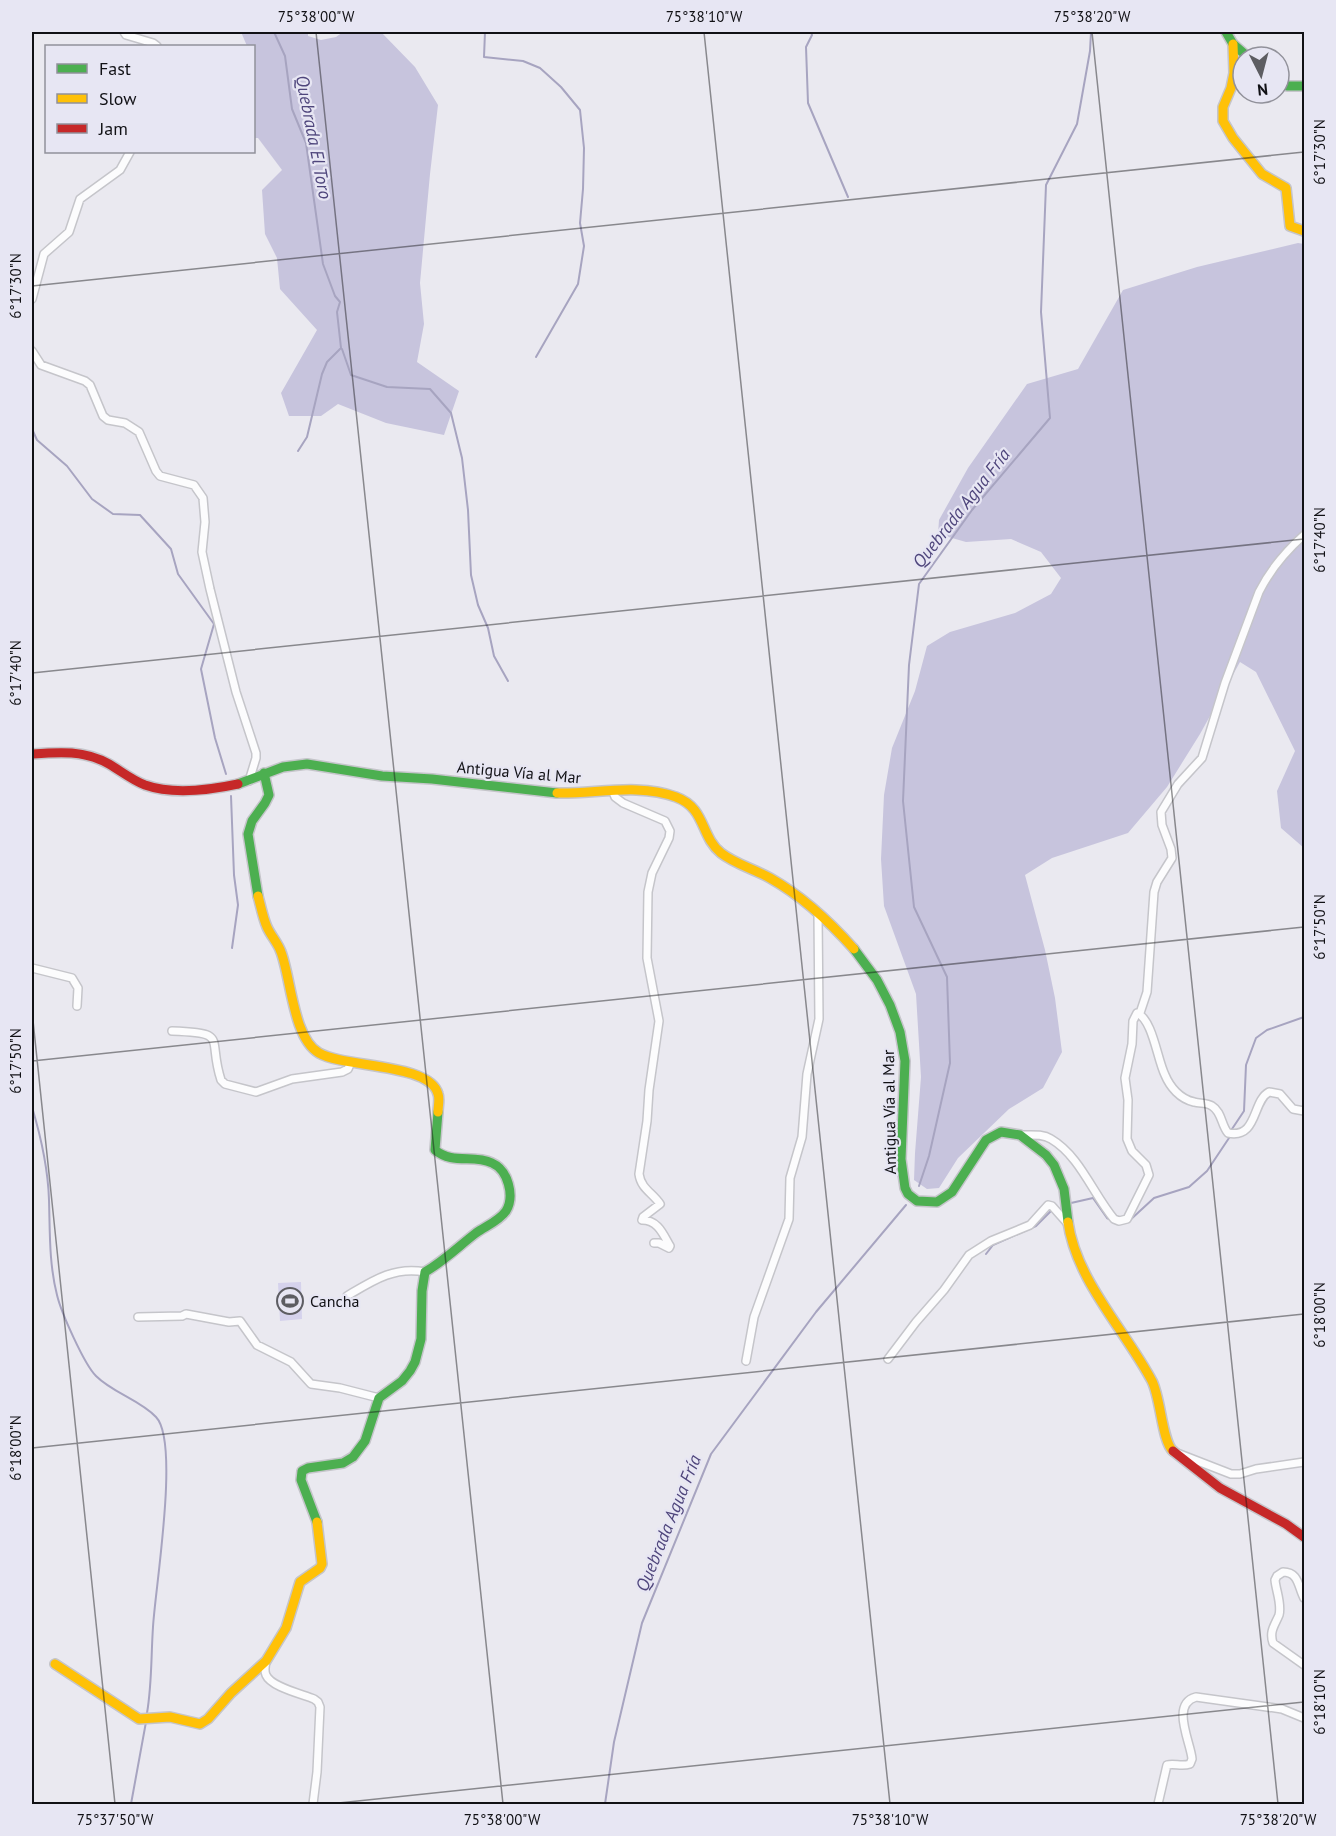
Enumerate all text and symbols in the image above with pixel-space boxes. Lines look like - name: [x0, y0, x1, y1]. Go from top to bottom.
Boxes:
- text: 75°38'00"W: [278, 7, 355, 26]
- text: 75°38'10"W: [666, 7, 743, 26]
- text: 75°38'20"W: [1054, 7, 1131, 26]
- legend: [45, 45, 255, 153]
- north arrow: [1231, 45, 1291, 105]
- text: Fast: [99, 57, 131, 80]
- water label: Quebrada El Toro: [291, 73, 337, 201]
- text: N: [1256, 79, 1269, 100]
- text: Slow: [99, 87, 137, 110]
- text: Jam: [98, 117, 128, 140]
- text: 6°17'30"N: [1310, 119, 1329, 185]
- text: 6°17'30"N: [6, 253, 25, 319]
- water label: Quebrada Agua Fría: [907, 443, 1015, 572]
- text: 6°17'40"N: [1310, 507, 1329, 573]
- text: 6°17'40"N: [6, 640, 25, 706]
- street label: Antigua Vía al Mar: [456, 757, 582, 787]
- text: 6°17'50"N: [1310, 894, 1329, 960]
- text: 6°17'50"N: [6, 1028, 25, 1094]
- street label: Antigua Vía al Mar: [878, 1049, 900, 1174]
- text: 6°18'00"N: [1310, 1282, 1329, 1348]
- sports icon: Cancha: [275, 1286, 305, 1316]
- place label: Cancha: [310, 1291, 359, 1311]
- text: 6°18'00"N: [6, 1415, 25, 1481]
- water label: Quebrada Agua Fría: [630, 1451, 706, 1595]
- text: 6°18'10"N: [1310, 1669, 1329, 1735]
- text: 75°37'50"W: [77, 1810, 154, 1829]
- text: 75°38'00"W: [464, 1810, 541, 1829]
- text: 75°38'10"W: [852, 1810, 929, 1829]
- text: 75°38'20"W: [1240, 1810, 1317, 1829]

